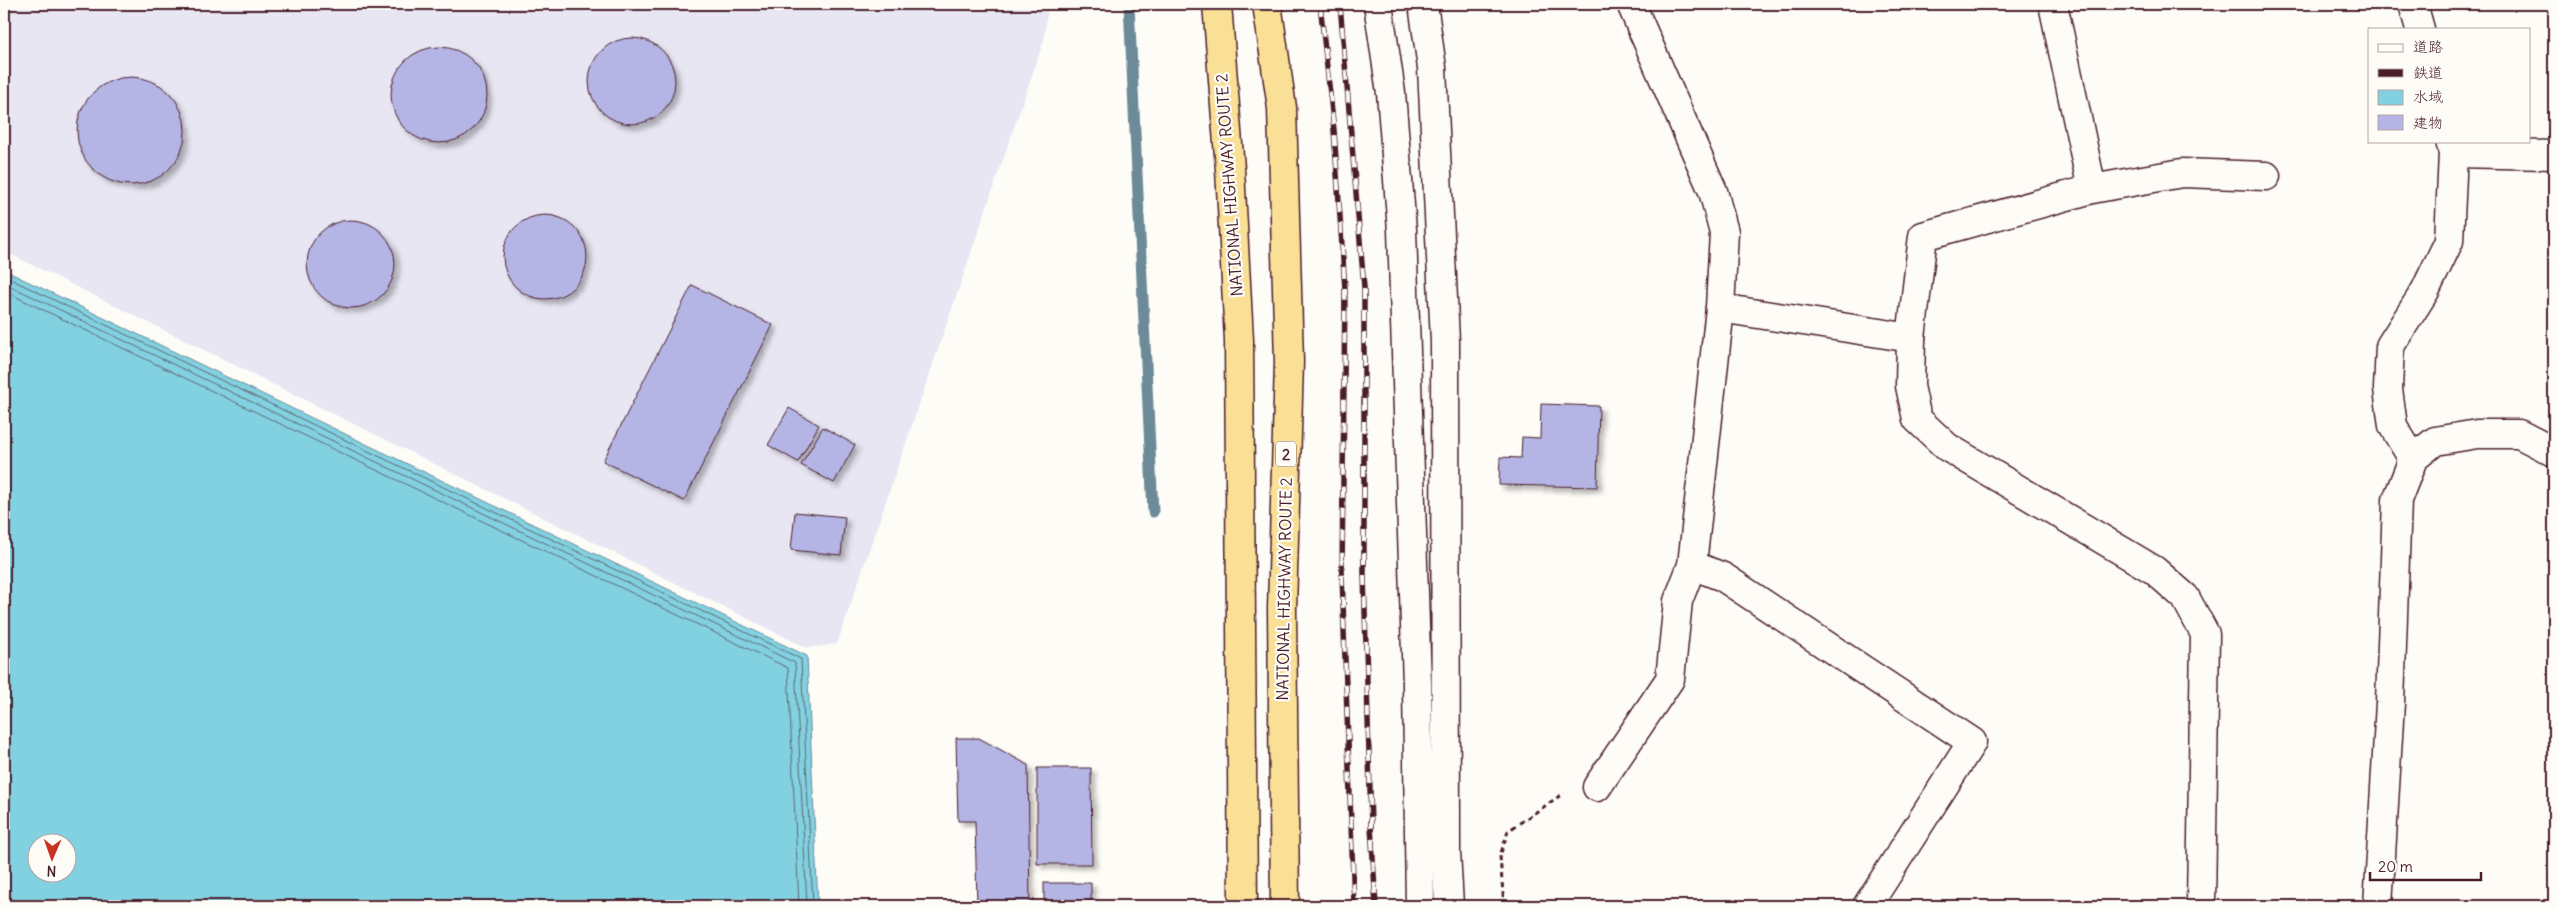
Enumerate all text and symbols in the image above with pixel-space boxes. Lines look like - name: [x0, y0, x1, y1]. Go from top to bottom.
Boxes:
- legend: [2368, 28, 2530, 142]
- text: 道路: [2413, 37, 2443, 56]
- text: 鉄道: [2413, 63, 2443, 82]
- street label: NATIONAL HIGHWAY ROUTE 2: [1211, 73, 1247, 297]
- text: 水域: [2413, 87, 2443, 106]
- text: 建物: [2413, 113, 2443, 132]
- road number: 2: [1276, 442, 1296, 466]
- street label: NATIONAL HIGHWAY ROUTE 2: [1272, 477, 1296, 701]
- north arrow: [28, 832, 78, 882]
- scale bar: [2370, 850, 2482, 882]
- text: 20 m: [2378, 857, 2413, 876]
- text: N: [46, 862, 57, 880]

